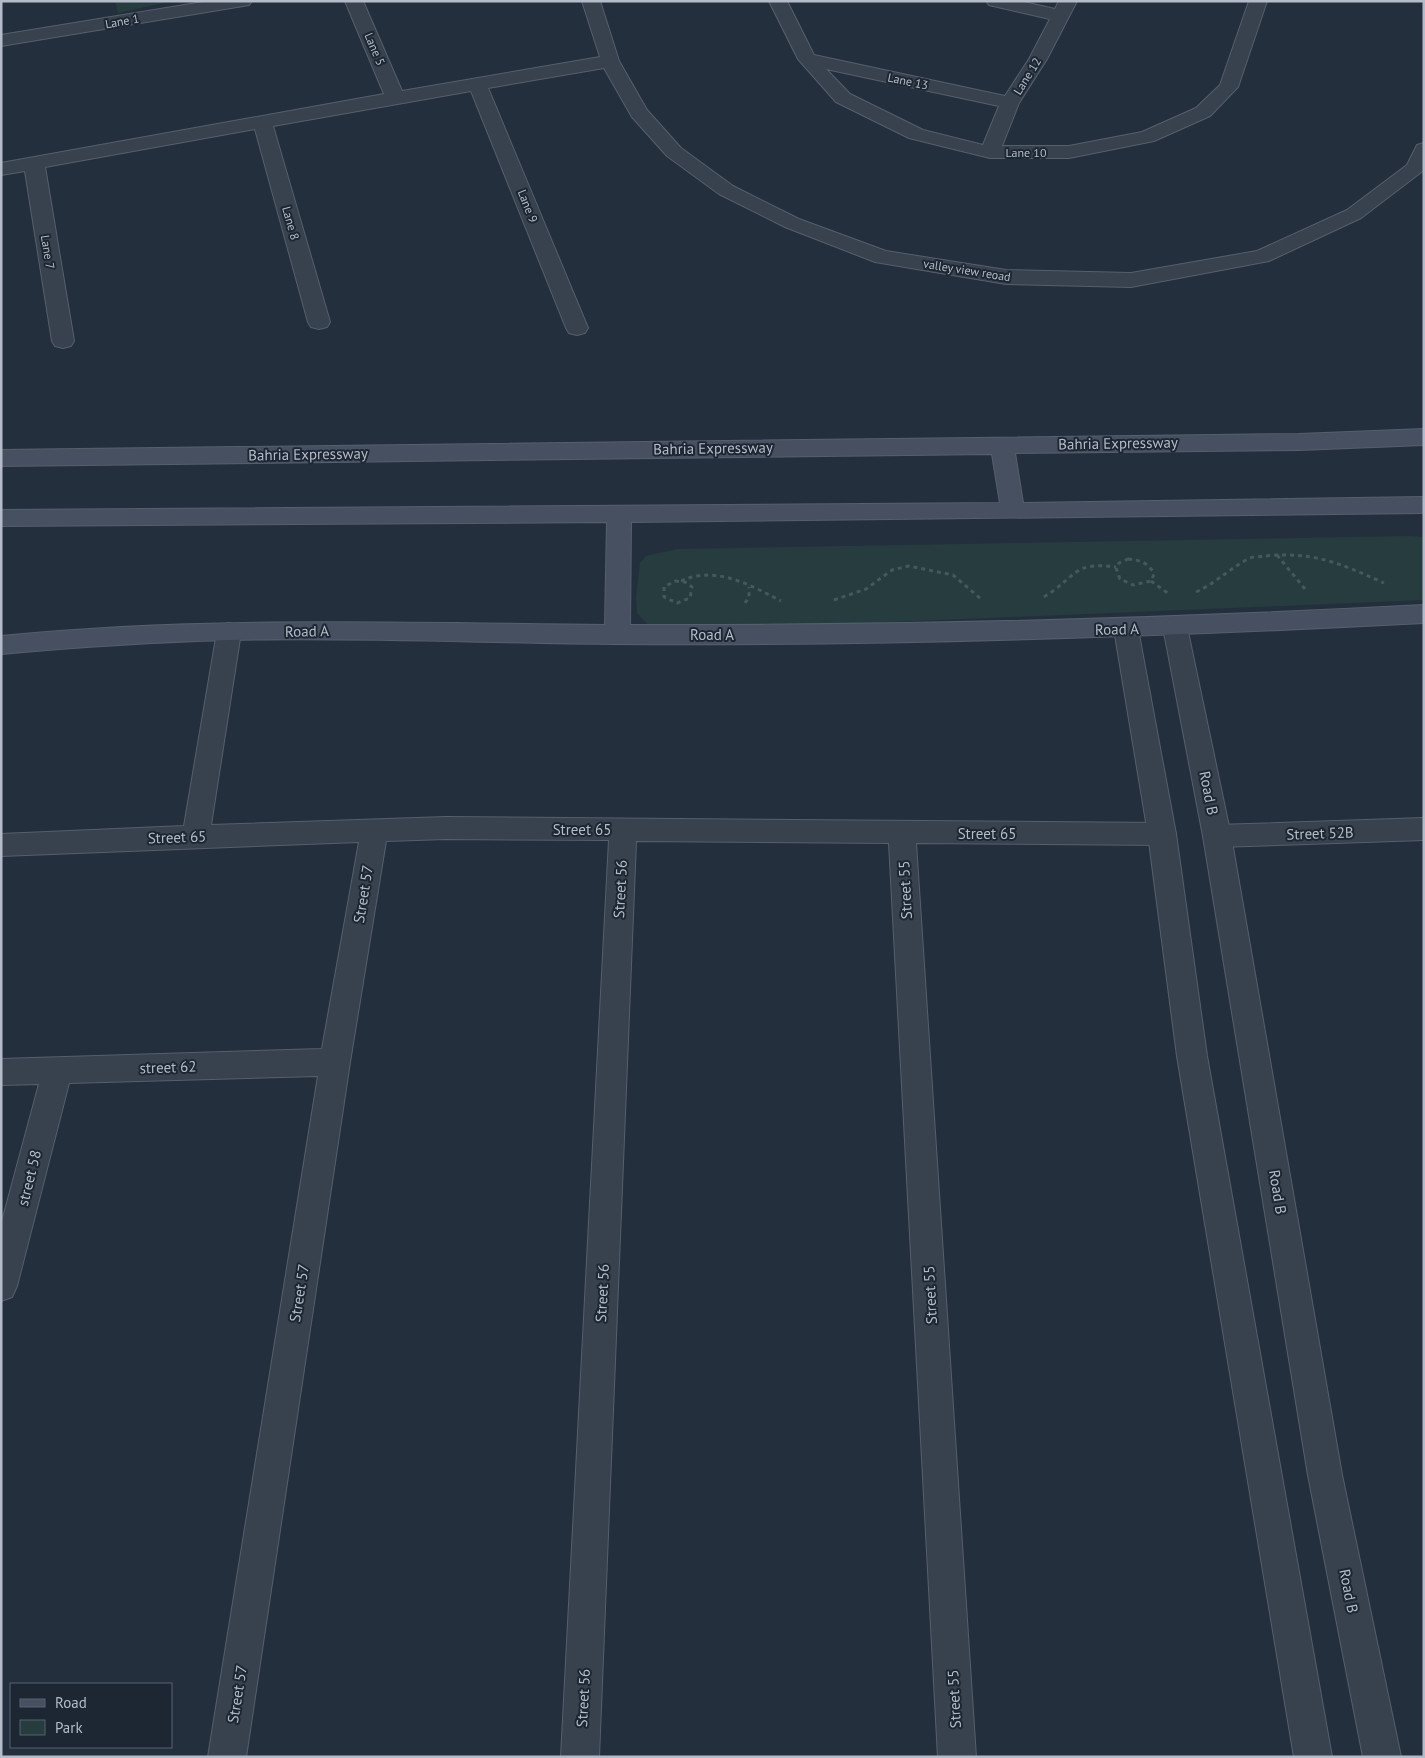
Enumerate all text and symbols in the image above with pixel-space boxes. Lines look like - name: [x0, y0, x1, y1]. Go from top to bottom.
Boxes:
- street label: Lane 1: [104, 11, 140, 31]
- street label: Lane 5: [361, 30, 389, 68]
- street label: Lane 12: [1010, 55, 1044, 97]
- street label: Lane 13: [886, 69, 930, 93]
- street label: Lane 10: [1006, 145, 1047, 160]
- street label: Lane 9: [515, 187, 541, 225]
- street label: Lane 8: [279, 204, 303, 242]
- street label: Lane 7: [38, 234, 58, 270]
- street label: valley view reoad: [922, 256, 1012, 284]
- street label: Bahria Expressway: [1058, 432, 1178, 454]
- street label: Bahria Expressway: [653, 437, 773, 459]
- street label: Bahria Expressway: [248, 443, 368, 465]
- street label: Road A: [1095, 619, 1139, 639]
- street label: Road A: [285, 621, 329, 641]
- street label: Road A: [690, 625, 734, 644]
- street label: Road B: [1195, 769, 1223, 817]
- street label: Street 65: [553, 820, 611, 839]
- street label: Street 52B: [1286, 822, 1354, 844]
- street label: Street 65: [958, 824, 1016, 843]
- street label: Street 65: [147, 826, 207, 848]
- street label: Street 56: [609, 859, 631, 919]
- street label: Street 55: [894, 860, 916, 920]
- street label: Street 57: [349, 864, 377, 924]
- street label: street 62: [139, 1057, 197, 1077]
- street label: street 58: [13, 1148, 45, 1208]
- street label: Road B: [1265, 1169, 1291, 1215]
- street label: Street 57: [285, 1263, 313, 1323]
- street label: Street 56: [591, 1263, 613, 1323]
- street label: Street 55: [919, 1265, 941, 1325]
- street label: Road B: [1335, 1567, 1363, 1615]
- street label: Street 57: [223, 1664, 251, 1724]
- street label: Street 56: [572, 1668, 594, 1728]
- street label: Street 55: [943, 1669, 965, 1729]
- legend: [10, 1683, 172, 1748]
- text: Road: [55, 1693, 87, 1712]
- text: Park: [55, 1718, 83, 1737]

